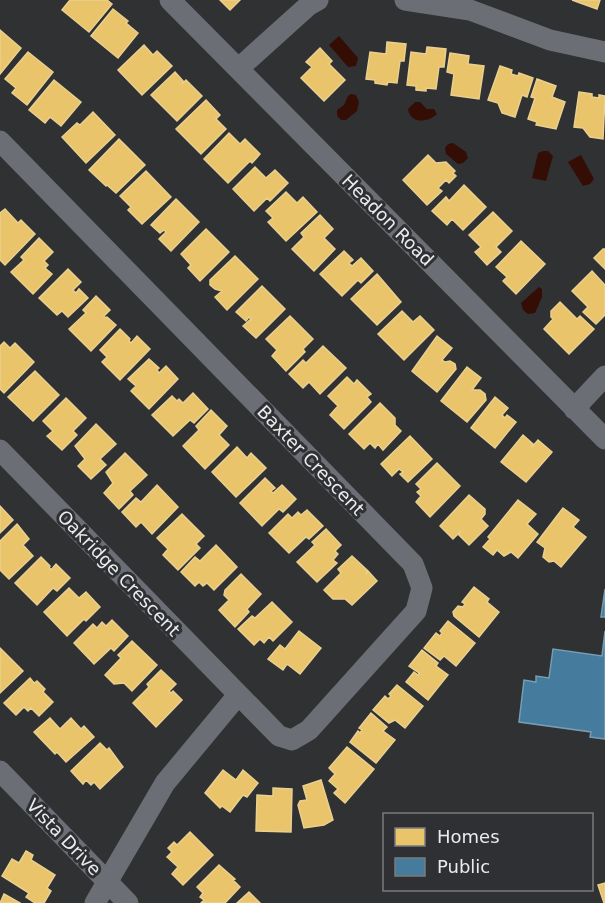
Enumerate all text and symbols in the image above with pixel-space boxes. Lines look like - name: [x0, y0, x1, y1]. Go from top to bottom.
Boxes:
- street label: Headon Road: [338, 170, 438, 270]
- street label: Baxter Crescent: [253, 401, 369, 519]
- street label: Oakridge Crescent: [53, 506, 185, 640]
- street label: Vista Drive: [22, 794, 106, 880]
- legend: [383, 813, 593, 891]
- text: Homes: [437, 826, 500, 847]
- text: Public: [437, 856, 490, 877]

